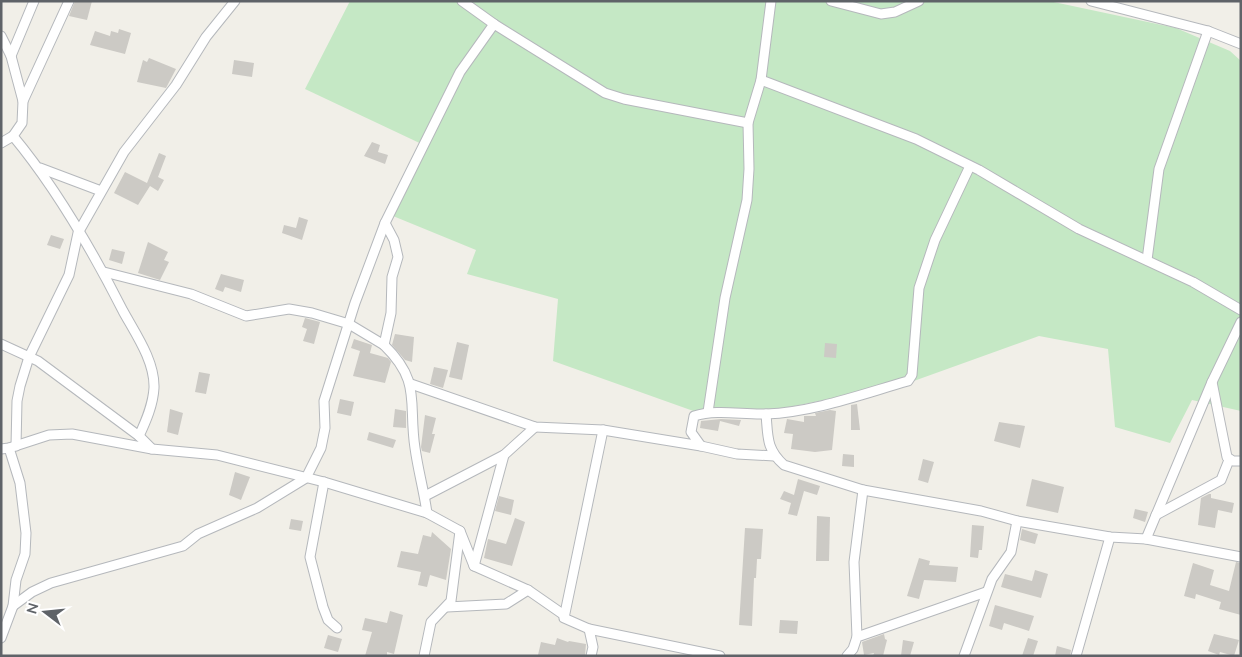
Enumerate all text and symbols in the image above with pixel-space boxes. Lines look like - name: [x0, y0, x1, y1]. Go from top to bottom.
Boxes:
- north arrow: [20, 587, 70, 637]
- text: N: [22, 601, 44, 616]

